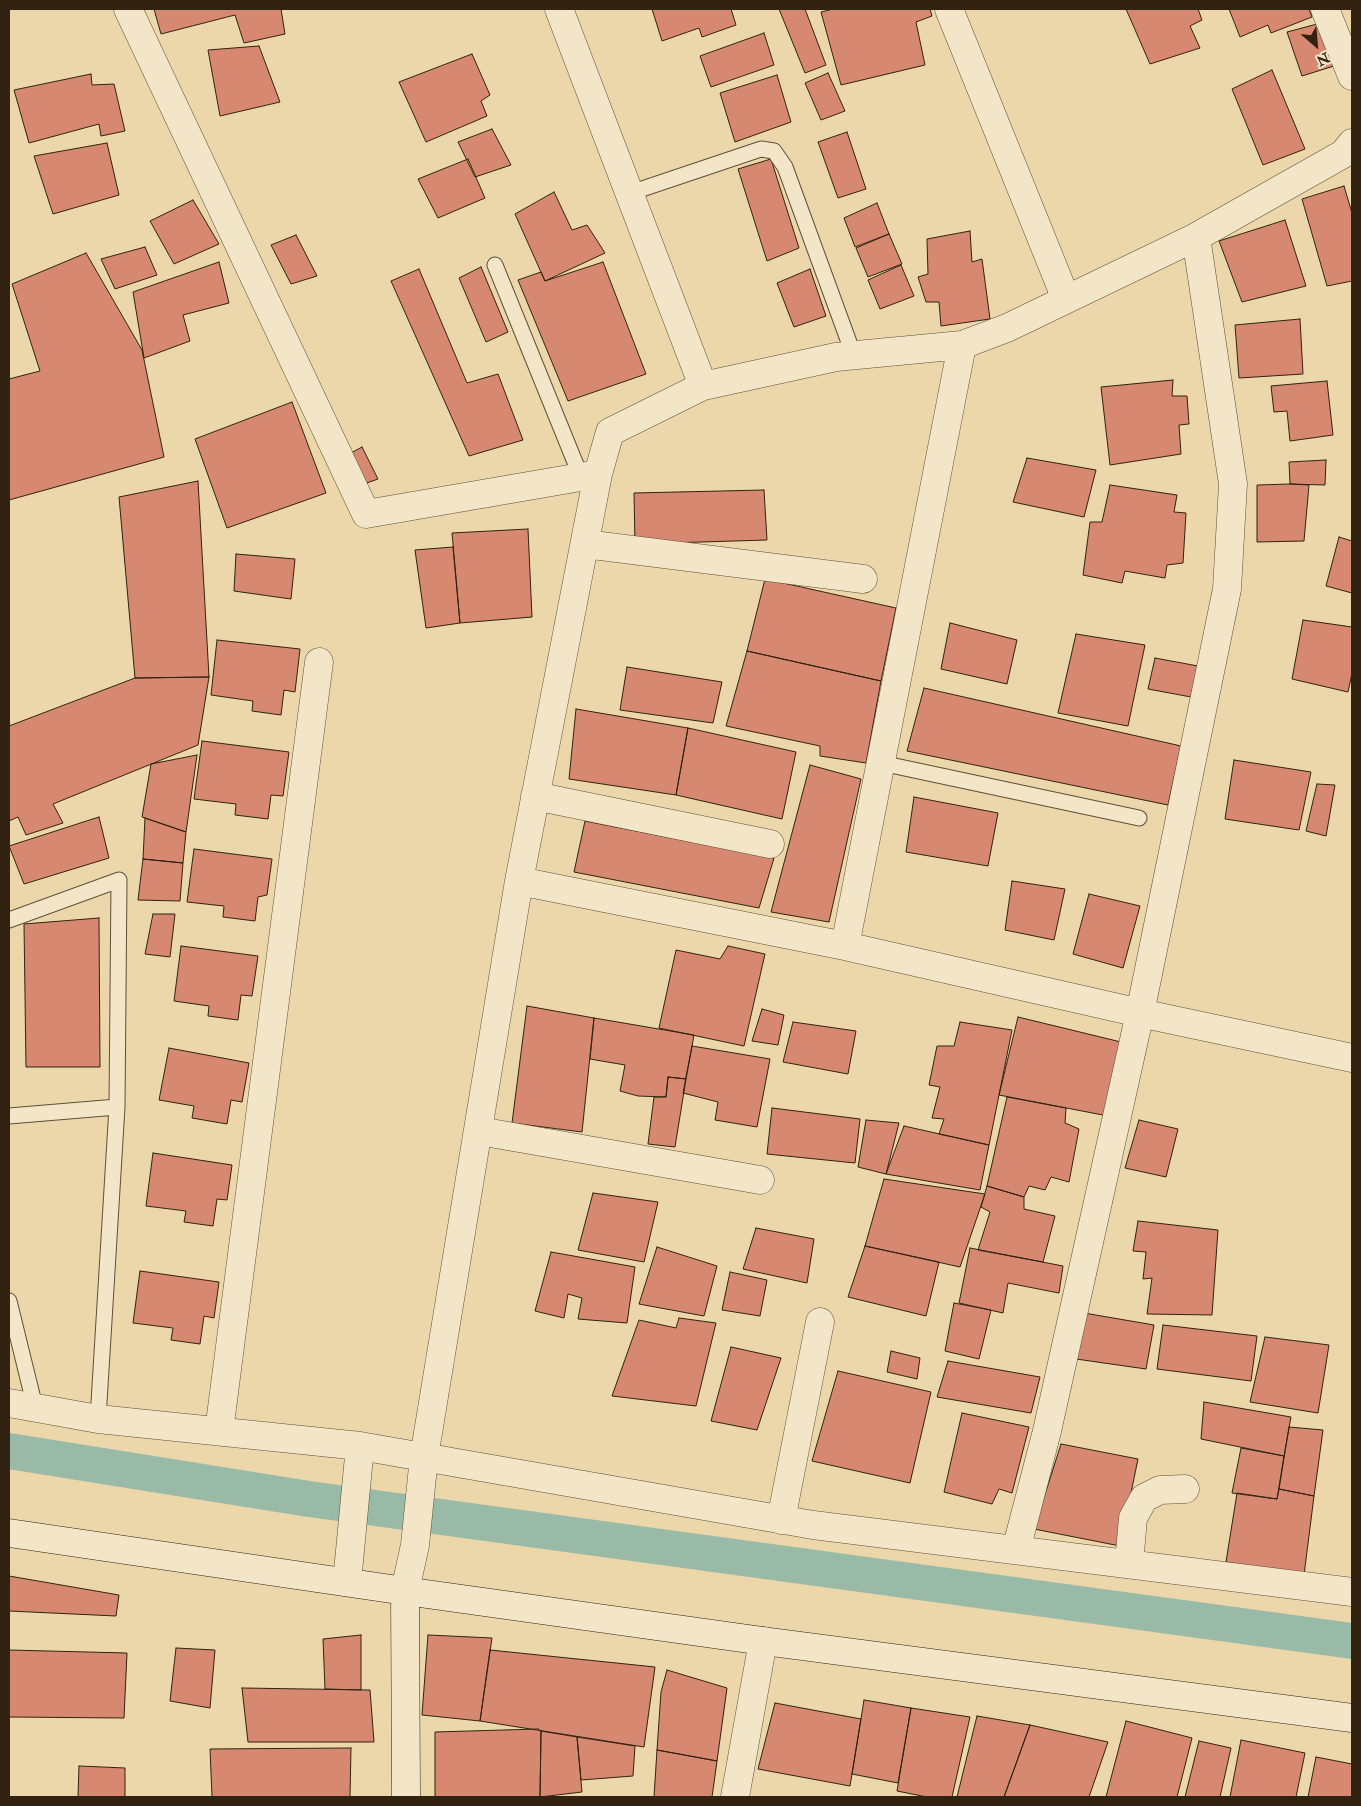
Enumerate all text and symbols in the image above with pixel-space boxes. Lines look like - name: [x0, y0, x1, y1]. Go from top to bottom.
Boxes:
- north arrow: [1291, 20, 1341, 70]
- text: N: [1314, 48, 1332, 69]

